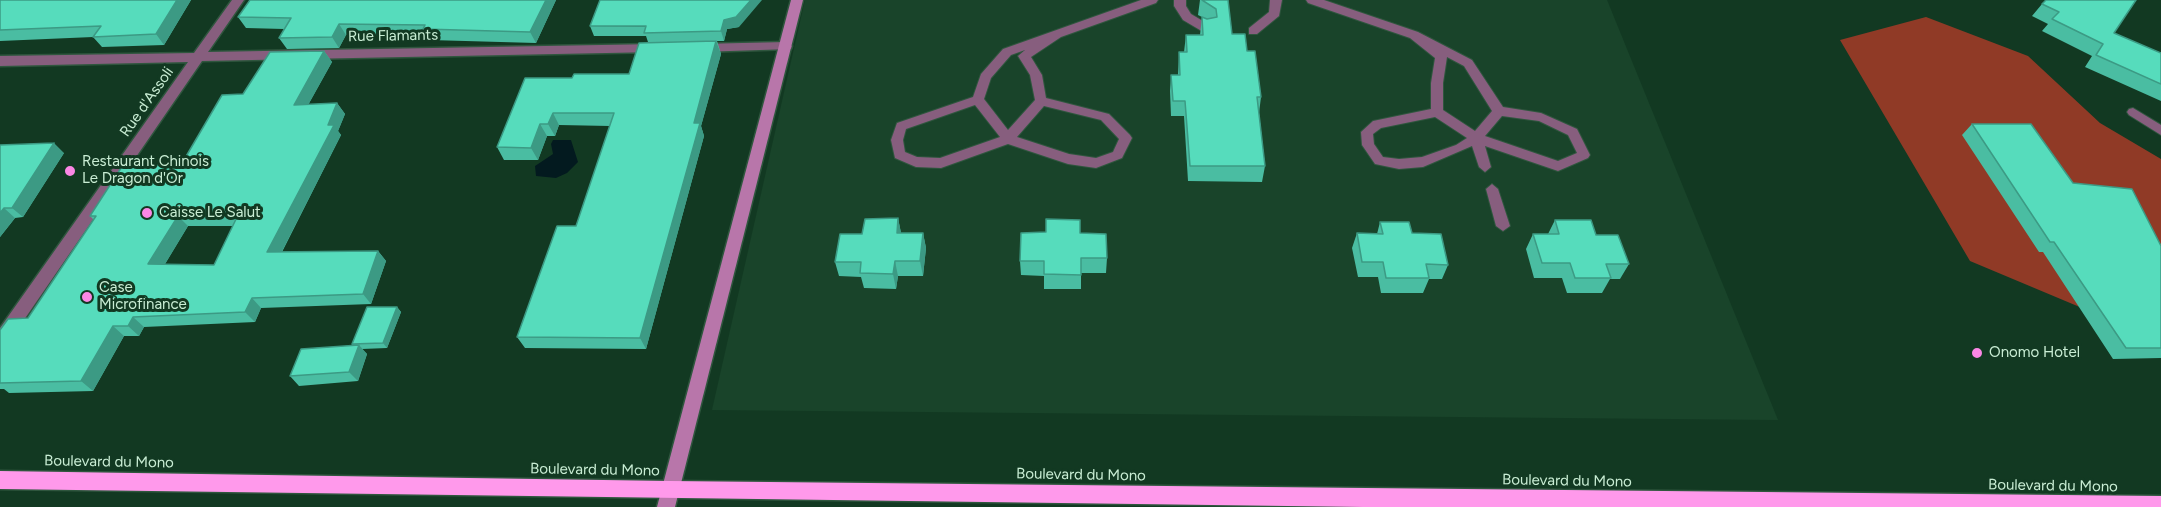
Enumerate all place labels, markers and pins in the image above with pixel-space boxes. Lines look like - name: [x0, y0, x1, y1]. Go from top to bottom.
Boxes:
- place label: Restaurant Chinois Le Dragon d'Or: [82, 153, 209, 188]
- marker: Restaurant Chinois Le Dragon d'Or: [63, 164, 77, 178]
- place label: Caisse Le Salut: [159, 204, 261, 222]
- marker: Caisse Le Salut: [140, 206, 154, 220]
- place label: Case Microfinance: [99, 279, 187, 314]
- marker: Case Microfinance: [80, 290, 94, 304]
- place label: Onomo Hotel: [1989, 344, 2080, 362]
- marker: Onomo Hotel: [1970, 346, 1984, 360]

